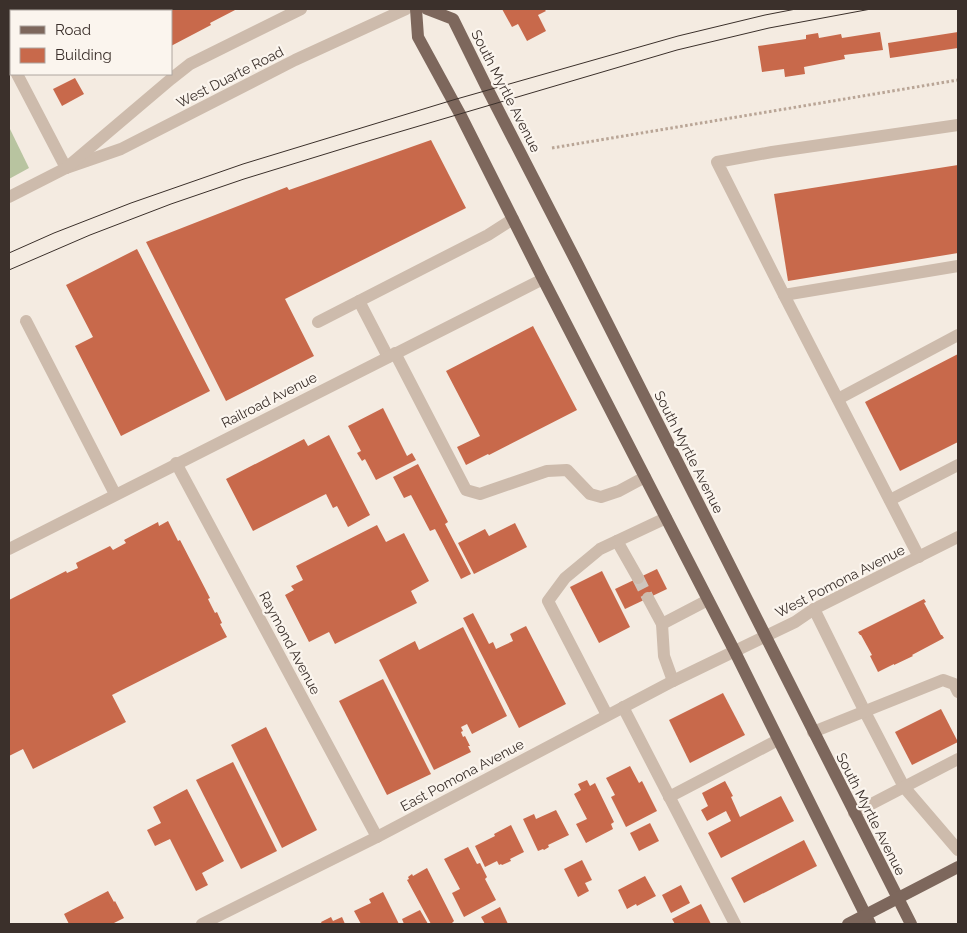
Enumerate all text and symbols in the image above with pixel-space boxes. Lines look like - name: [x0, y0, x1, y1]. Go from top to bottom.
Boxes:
- legend: [10, 10, 172, 75]
- text: Road: [55, 21, 91, 39]
- street label: South Myrtle Avenue: [468, 27, 544, 155]
- street label: West Duarte Road: [174, 43, 286, 111]
- text: Building: [55, 46, 112, 64]
- street label: Railroad Avenue: [219, 369, 319, 431]
- street label: South Myrtle Avenue: [651, 388, 727, 516]
- street label: West Pomona Avenue: [773, 541, 907, 621]
- street label: Raymond Avenue: [256, 589, 324, 697]
- street label: East Pomona Avenue: [398, 736, 526, 814]
- street label: South Myrtle Avenue: [833, 750, 909, 878]

